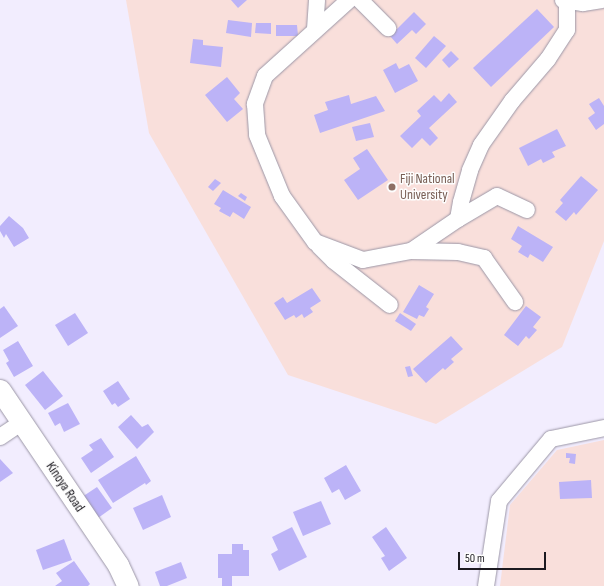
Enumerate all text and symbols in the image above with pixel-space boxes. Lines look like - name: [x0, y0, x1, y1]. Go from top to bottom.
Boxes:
- place label: Fiji National University: [400, 171, 455, 204]
- marker: Fiji National University: [387, 182, 397, 192]
- street label: Kinoya Road: [42, 459, 88, 515]
- scale bar: [460, 544, 548, 570]
- text: 50 m: [465, 551, 485, 566]

